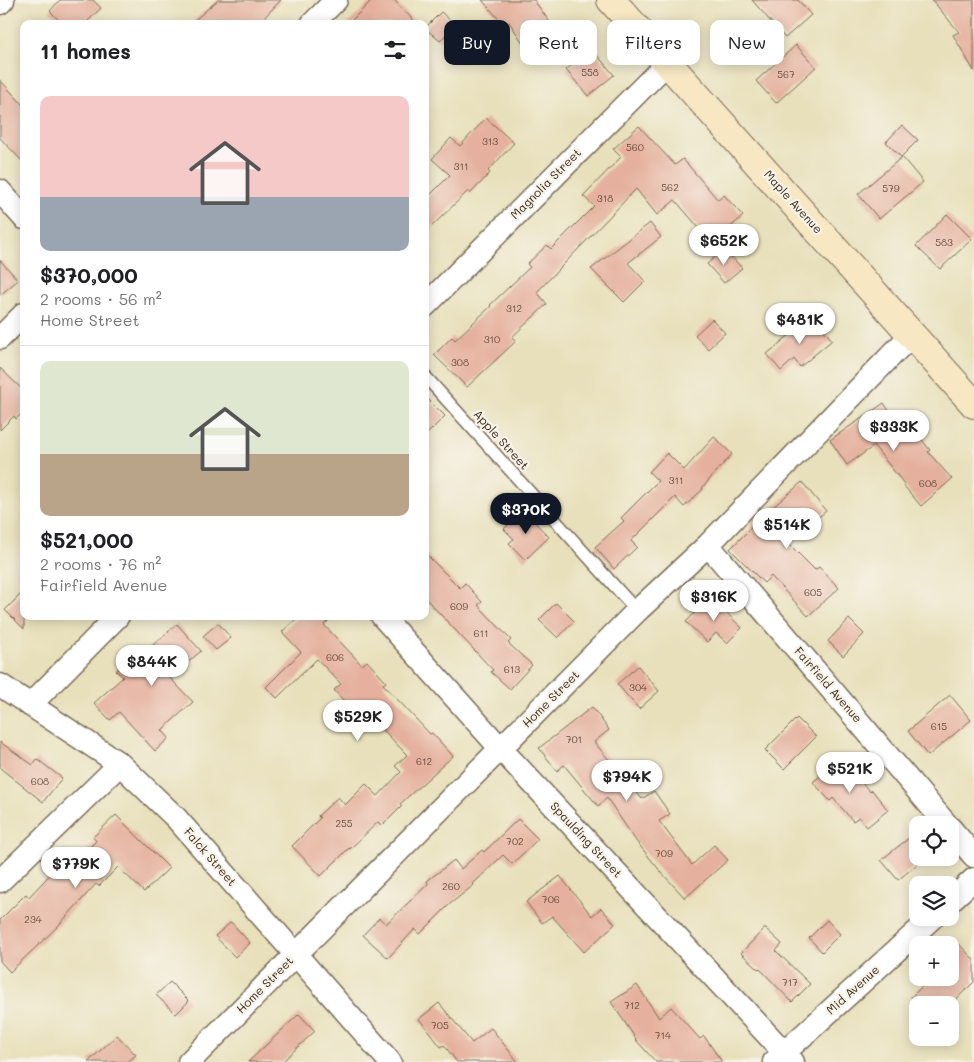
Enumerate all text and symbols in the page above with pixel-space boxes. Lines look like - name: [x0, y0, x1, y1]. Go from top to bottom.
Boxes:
- chip: Buy: [444, 20, 510, 65]
- chip: Rent: [520, 20, 597, 65]
- chip: Filters: [607, 20, 700, 65]
- chip: New: [710, 20, 784, 65]
- icon: filters: [381, 36, 409, 64]
- text: 11 homes: [40, 37, 131, 64]
- house number: 558: [581, 65, 599, 79]
- house number: 567: [777, 67, 795, 81]
- icon: home: [180, 128, 270, 218]
- house number: 313: [482, 134, 498, 148]
- house number: 560: [626, 140, 644, 154]
- street label: Magnolia Street: [506, 144, 584, 222]
- house number: 311: [454, 159, 468, 173]
- street label: Maple Avenue: [761, 166, 827, 237]
- house number: 562: [661, 180, 679, 194]
- house number: 579: [882, 181, 900, 195]
- house number: 318: [597, 191, 613, 205]
- pin: $652K: [689, 224, 759, 266]
- text: $652K: [700, 229, 748, 250]
- house number: 583: [935, 235, 953, 249]
- text: $370,000: [40, 261, 138, 288]
- text: 2 rooms · 56 m²: [40, 288, 162, 309]
- house number: 312: [506, 301, 522, 315]
- pin: $481K: [765, 302, 835, 345]
- text: $481K: [776, 308, 824, 329]
- text: Home Street: [40, 309, 140, 330]
- house number: 310: [484, 332, 500, 346]
- house number: 308: [451, 355, 469, 369]
- icon: home: [180, 394, 270, 484]
- street label: Apple Street: [471, 406, 533, 473]
- pin: $333K: [859, 410, 929, 452]
- text: $333K: [869, 415, 919, 436]
- house number: 311: [669, 473, 683, 487]
- house number: 608: [919, 476, 937, 490]
- pin: $370K: [491, 492, 561, 535]
- text: $370K: [501, 498, 551, 519]
- pin: $514K: [752, 508, 822, 550]
- text: $514K: [764, 513, 811, 534]
- text: $521,000: [40, 526, 133, 553]
- text: 2 rooms · 76 m²: [40, 553, 161, 574]
- text: Fairfield Avenue: [40, 574, 168, 595]
- pin: $316K: [679, 580, 749, 622]
- text: $316K: [691, 585, 737, 606]
- house number: 605: [804, 585, 822, 599]
- house number: 609: [450, 599, 468, 613]
- house number: 611: [474, 626, 488, 640]
- street label: Fairfield Avenue: [791, 643, 866, 726]
- pin: $844K: [117, 644, 187, 687]
- text: $844K: [127, 650, 177, 671]
- house number: 606: [326, 650, 344, 664]
- house number: 613: [504, 662, 520, 676]
- street label: Home Street: [518, 666, 582, 730]
- house number: 304: [629, 680, 647, 694]
- pin: $529K: [323, 700, 393, 742]
- text: $529K: [334, 705, 382, 726]
- house number: 615: [931, 719, 947, 733]
- house number: 701: [566, 732, 582, 746]
- pin: $521K: [815, 752, 885, 794]
- house number: 612: [416, 754, 432, 768]
- text: $521K: [827, 757, 873, 778]
- pin: $794K: [592, 760, 662, 802]
- text: $794K: [602, 765, 652, 786]
- house number: 608: [31, 774, 49, 788]
- street label: Spaulding Street: [547, 798, 626, 881]
- house number: 255: [335, 816, 353, 830]
- map controls: [909, 816, 959, 1046]
- button: locate: [909, 816, 959, 866]
- street label: Falck Street: [181, 824, 241, 889]
- house number: 702: [506, 834, 524, 848]
- pin: $779K: [41, 846, 111, 889]
- house number: 709: [655, 846, 673, 860]
- text: $779K: [52, 852, 100, 873]
- button: layers: [909, 876, 959, 926]
- house number: 260: [442, 879, 460, 893]
- house number: 706: [542, 892, 560, 906]
- house number: 234: [24, 912, 42, 926]
- button: +: [909, 936, 959, 986]
- street label: Home Street: [232, 952, 296, 1016]
- street label: Mid Avenue: [822, 961, 882, 1017]
- house number: 717: [782, 975, 798, 989]
- button: −: [909, 996, 959, 1046]
- house number: 712: [624, 998, 640, 1012]
- house number: 705: [431, 1018, 449, 1032]
- house number: 714: [655, 1028, 671, 1042]

